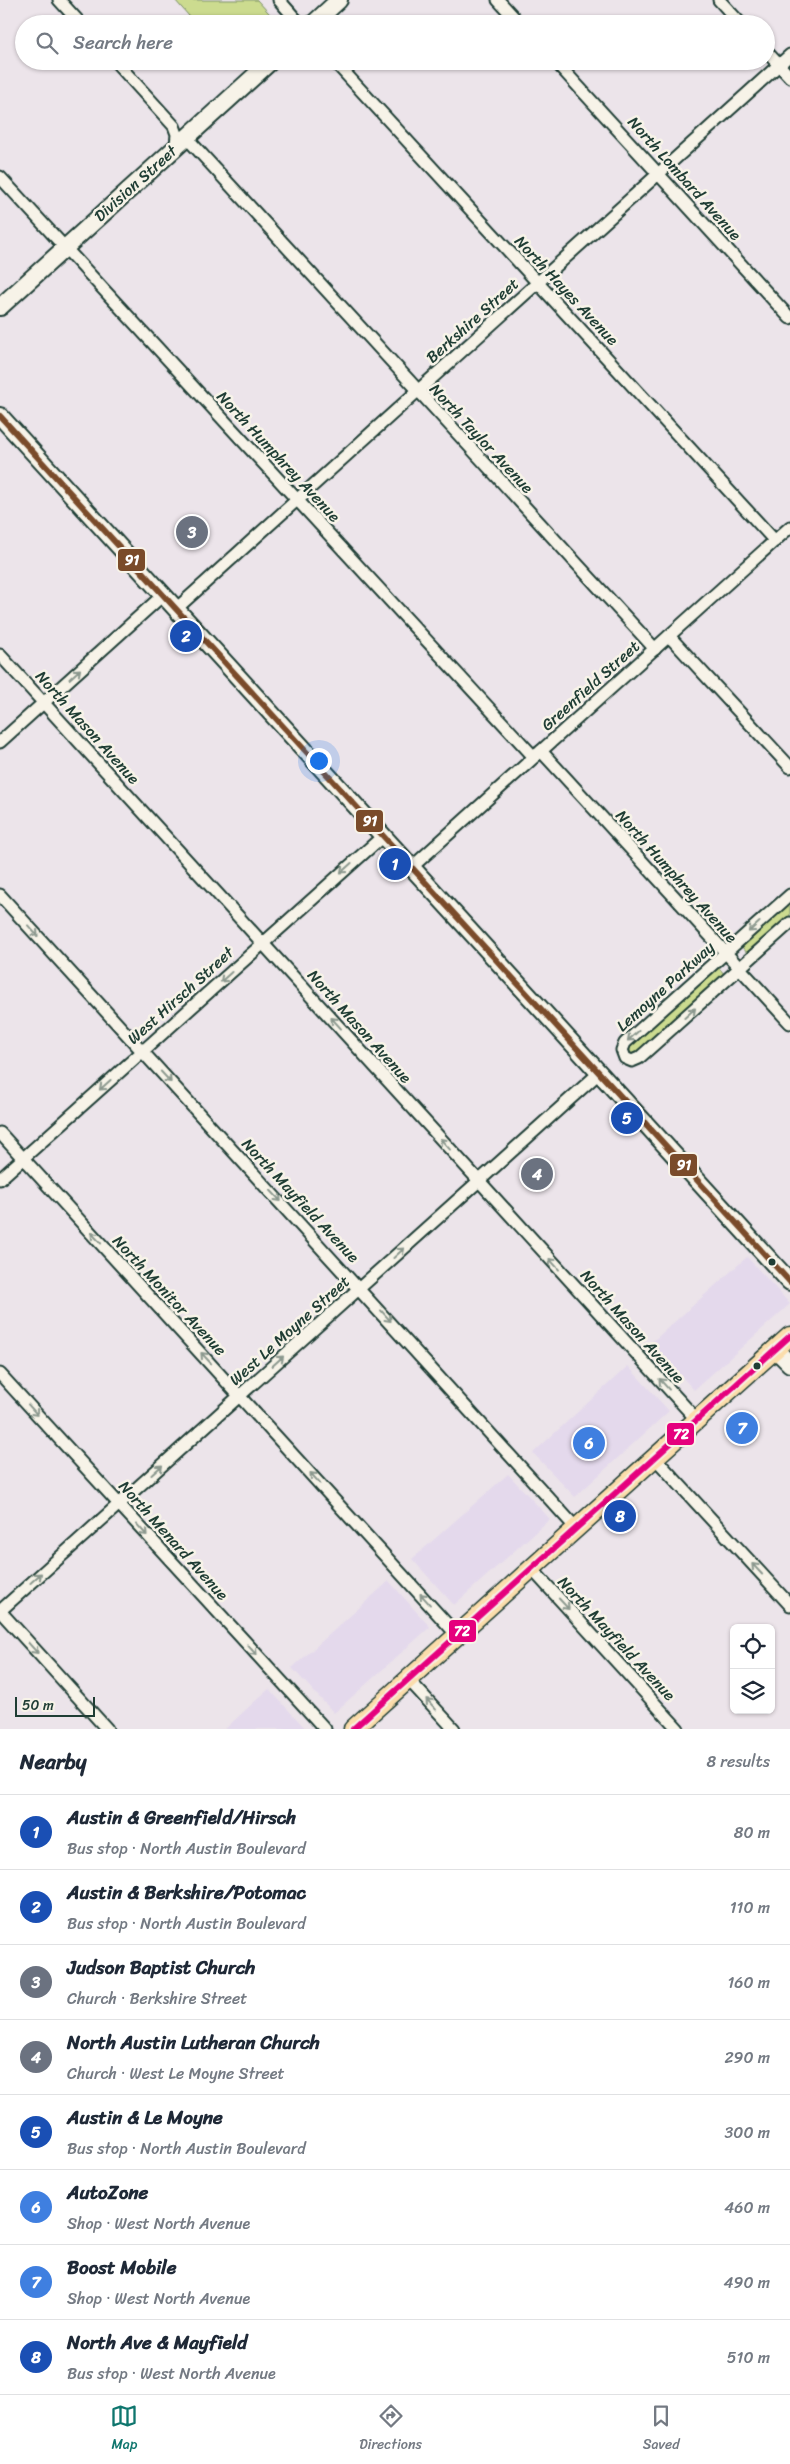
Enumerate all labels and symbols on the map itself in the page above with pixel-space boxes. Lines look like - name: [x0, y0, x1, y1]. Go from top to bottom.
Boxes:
- street label: North Lombard Avenue: [620, 109, 749, 248]
- street label: Division Street: [87, 137, 184, 229]
- street label: North Hayes Avenue: [507, 228, 626, 353]
- street label: Berkshire Street: [419, 270, 526, 371]
- street label: North Taylor Avenue: [422, 376, 541, 501]
- street label: North Humphrey Avenue: [209, 383, 348, 529]
- pin: 3: [176, 513, 208, 551]
- line badge: 91: [117, 548, 146, 572]
- text: 91: [125, 548, 139, 573]
- pin: 2: [170, 617, 202, 655]
- street label: Greenfield Street: [534, 633, 647, 738]
- street label: North Mason Avenue: [28, 663, 147, 792]
- one-way arrow: [69, 668, 82, 680]
- your location: [306, 748, 332, 774]
- street label: North Humphrey Avenue: [608, 803, 745, 950]
- line badge: 91: [355, 809, 384, 833]
- text: 91: [363, 809, 377, 834]
- pin: 1: [379, 845, 411, 883]
- one-way arrow: [340, 862, 353, 874]
- one-way arrow: [747, 922, 760, 933]
- one-way arrow: [27, 925, 39, 938]
- street label: Lemoyne Parkway: [609, 933, 722, 1039]
- street label: West Hirsch Street: [120, 939, 241, 1052]
- street label: North Mason Avenue: [300, 962, 419, 1091]
- one-way arrow: [219, 971, 232, 983]
- one-way arrow: [683, 1007, 696, 1019]
- one-way arrow: [330, 1017, 341, 1030]
- one-way arrow: [626, 1030, 639, 1042]
- one-way arrow: [160, 1070, 172, 1083]
- one-way arrow: [98, 1079, 111, 1091]
- pin: 5: [611, 1099, 643, 1137]
- street label: North Mayfield Avenue: [234, 1131, 367, 1270]
- one-way arrow: [439, 1137, 451, 1150]
- line badge: 91: [669, 1153, 698, 1177]
- text: 91: [677, 1153, 691, 1178]
- pin: 4: [521, 1155, 553, 1193]
- one-way arrow: [270, 1190, 282, 1203]
- street label: North Monitor Avenue: [105, 1228, 234, 1363]
- one-way arrow: [90, 1232, 102, 1245]
- one-way arrow: [392, 1247, 405, 1258]
- one-way arrow: [549, 1257, 560, 1270]
- unlabelled marker: [767, 1257, 777, 1267]
- street label: North Mason Avenue: [573, 1262, 692, 1391]
- street label: West Le Moyne Street: [222, 1268, 357, 1393]
- one-way arrow: [380, 1310, 392, 1323]
- one-way arrow: [200, 1352, 212, 1365]
- one-way arrow: [271, 1355, 284, 1367]
- unlabelled marker: [752, 1361, 762, 1371]
- one-way arrow: [658, 1377, 670, 1390]
- one-way arrow: [27, 1403, 39, 1416]
- pin: 7: [726, 1409, 758, 1447]
- line badge: 72: [666, 1422, 695, 1446]
- text: 72: [673, 1422, 690, 1447]
- pin: 6: [573, 1424, 605, 1462]
- one-way arrow: [151, 1464, 164, 1476]
- one-way arrow: [310, 1472, 321, 1485]
- street label: North Menard Avenue: [111, 1473, 236, 1608]
- pin: 8: [604, 1497, 636, 1535]
- one-way arrow: [137, 1523, 148, 1536]
- one-way arrow: [751, 1563, 763, 1576]
- street label: North Mayfield Avenue: [550, 1569, 683, 1708]
- one-way arrow: [30, 1573, 43, 1584]
- one-way arrow: [419, 1592, 431, 1605]
- one-way arrow: [558, 1598, 570, 1611]
- line badge: 72: [448, 1619, 477, 1643]
- text: 72: [454, 1619, 471, 1644]
- one-way arrow: [27, 1641, 39, 1654]
- one-way arrow: [246, 1643, 258, 1656]
- scale bar: [15, 1694, 95, 1717]
- one-way arrow: [425, 1698, 437, 1711]

